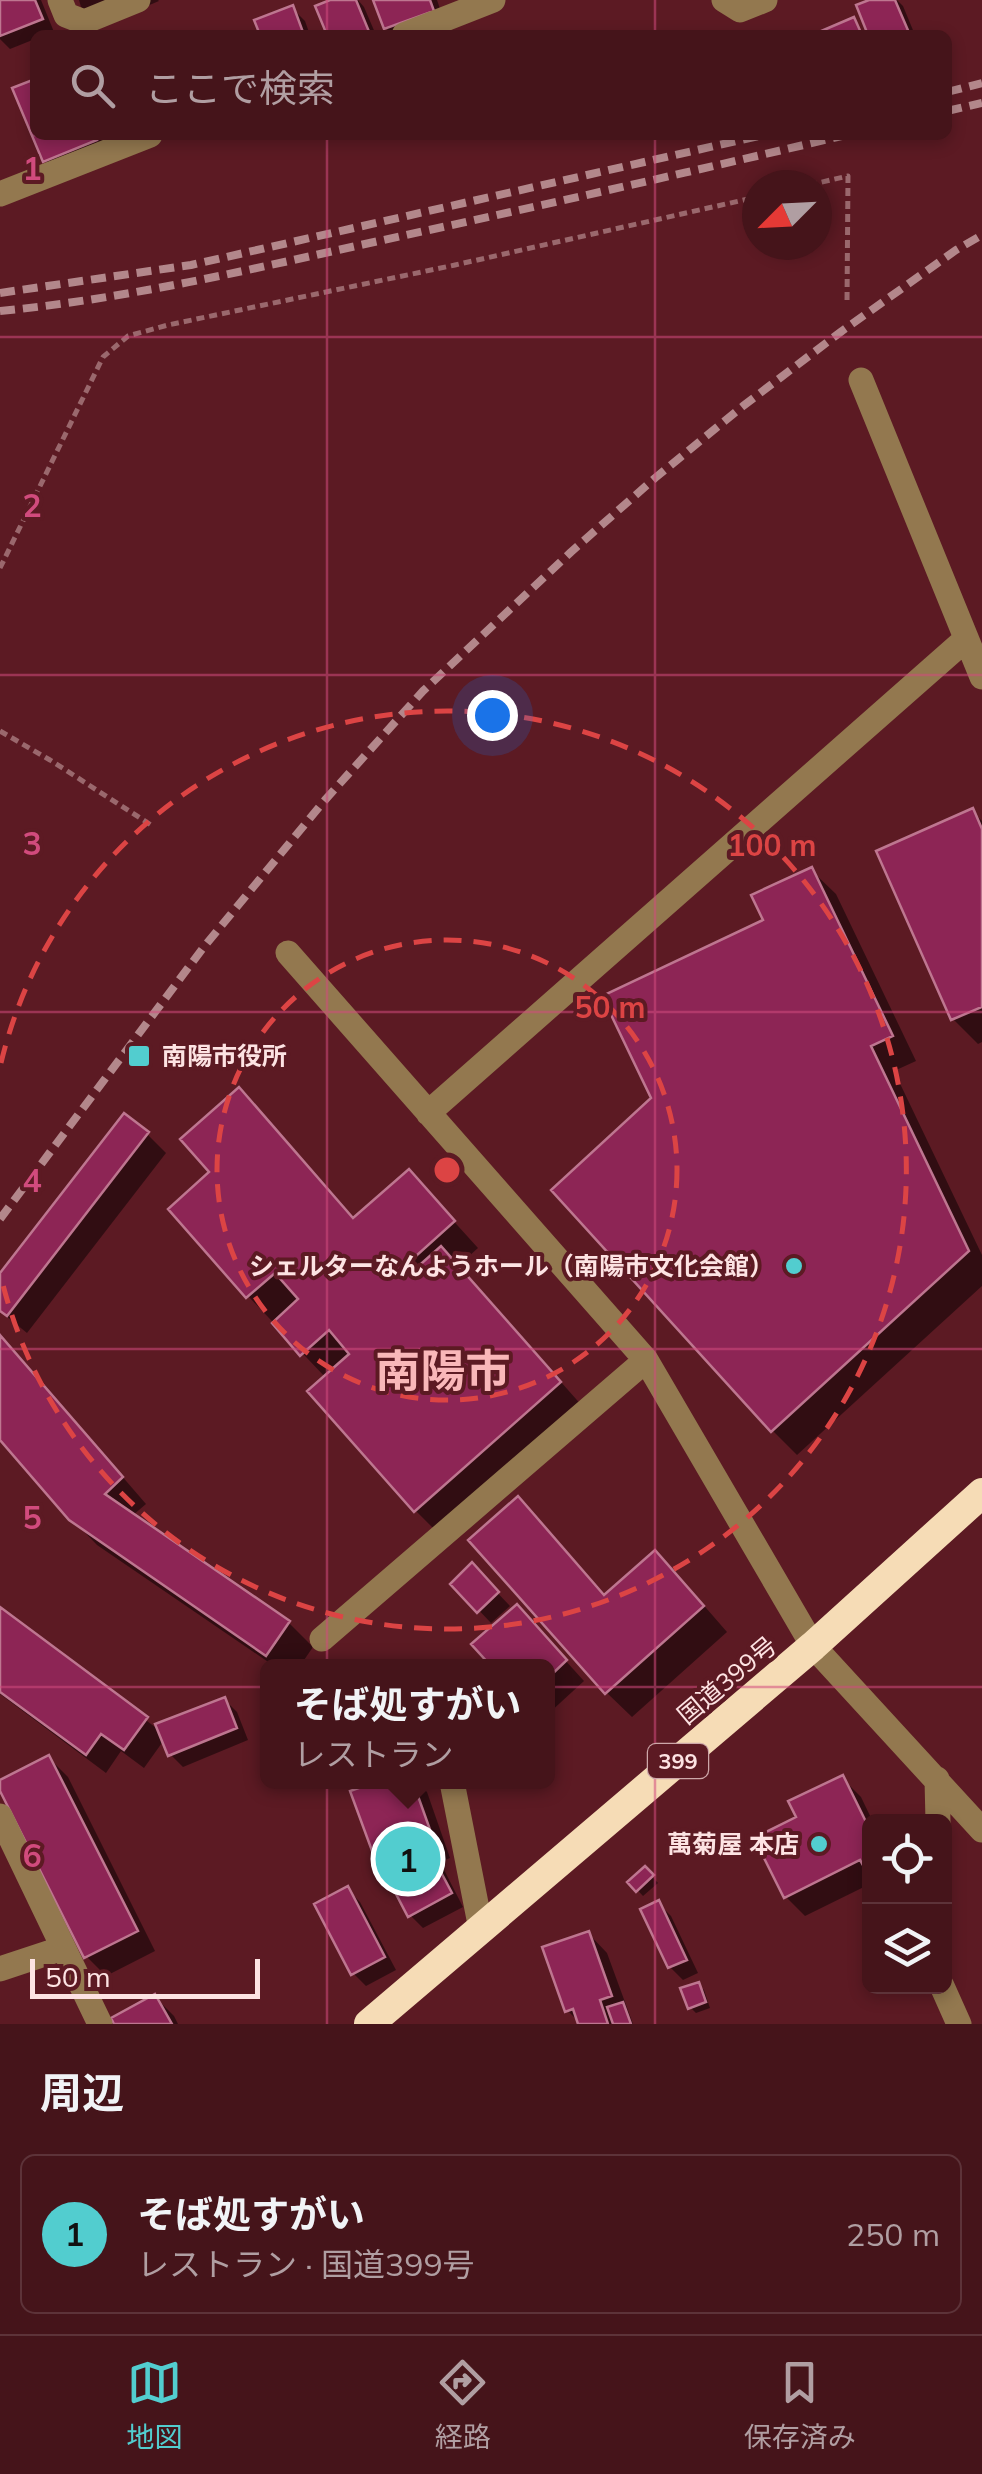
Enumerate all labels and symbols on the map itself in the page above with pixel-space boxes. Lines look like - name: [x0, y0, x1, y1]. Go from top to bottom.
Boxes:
- text: 1: [22, 148, 42, 188]
- north arrow: [742, 170, 832, 260]
- text: 2: [22, 485, 42, 525]
- your location: [467, 690, 518, 741]
- text: 3: [22, 823, 42, 863]
- text: 100 m: [727, 826, 817, 864]
- text: 50 m: [574, 988, 646, 1026]
- place label: 南陽市役所: [162, 1040, 287, 1071]
- marker: 南陽市役所: [126, 1043, 152, 1069]
- centre of rings: [429, 1152, 465, 1188]
- text: 4: [22, 1160, 42, 1200]
- place label: シェルターなんようホール（南陽市文化会館）: [249, 1250, 774, 1281]
- marker: シェルターなんようホール（南陽市文化会館）: [783, 1255, 805, 1277]
- district label: 南陽市: [375, 1342, 511, 1398]
- text: 5: [22, 1497, 42, 1537]
- street label: 国道399号: [671, 1629, 783, 1730]
- road number: 399: [648, 1744, 708, 1778]
- pin: 1: [376, 1822, 440, 1896]
- place label: 萬菊屋 本店: [667, 1828, 799, 1859]
- marker: 萬菊屋 本店: [808, 1833, 830, 1855]
- text: 6: [22, 1835, 42, 1875]
- scale bar: [30, 1954, 260, 1998]

